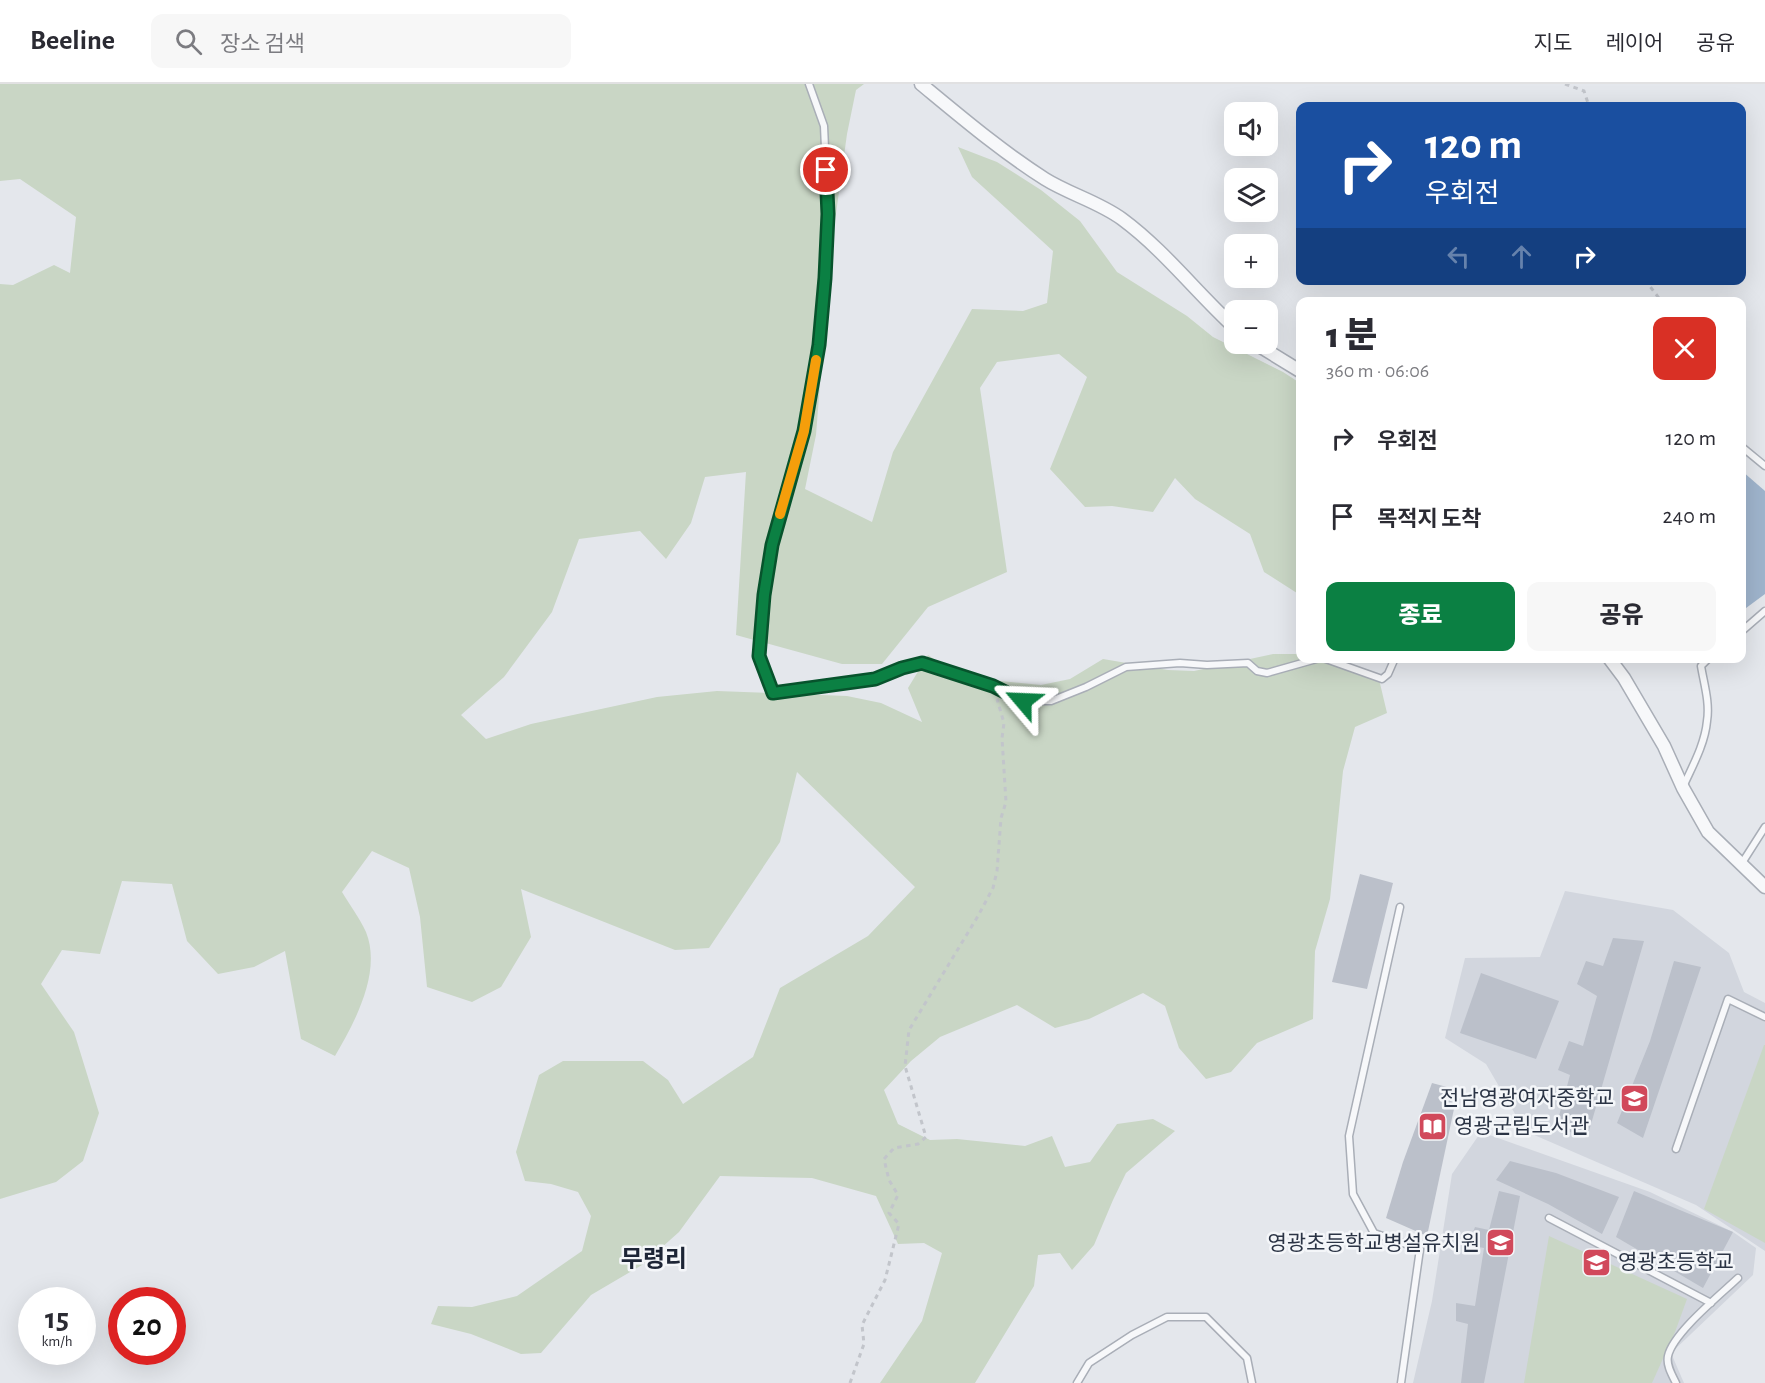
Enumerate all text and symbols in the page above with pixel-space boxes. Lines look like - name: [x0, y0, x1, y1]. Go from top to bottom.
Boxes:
- search box: [151, 14, 571, 68]
- icon: search: [172, 25, 205, 58]
- text: Beeline: [30, 27, 115, 55]
- text: 장소 검색: [220, 33, 305, 55]
- text: 지도: [1534, 33, 1572, 54]
- text: 레이어: [1605, 33, 1663, 54]
- text: 공유: [1696, 33, 1735, 54]
- map controls: [1224, 102, 1278, 354]
- button: sound: [1224, 102, 1278, 156]
- text: 120 m: [1425, 124, 1522, 166]
- icon: right: [1326, 126, 1404, 204]
- pin: [800, 144, 851, 195]
- icon: arrive: [809, 153, 842, 186]
- button: layers: [1224, 168, 1278, 222]
- text: 우회전: [1425, 180, 1500, 207]
- button: +: [1224, 234, 1278, 288]
- icon: left: [1442, 240, 1475, 273]
- icon: ahead: [1505, 240, 1538, 273]
- icon: right: [1568, 240, 1601, 273]
- button: −: [1224, 300, 1278, 354]
- button: close: [1653, 317, 1716, 380]
- text: 1 분: [1326, 318, 1378, 354]
- text: 360 m · 06:06: [1326, 361, 1429, 381]
- icon: right: [1326, 422, 1359, 455]
- text: 120 m: [1666, 427, 1716, 449]
- text: 우회전: [1377, 430, 1438, 452]
- icon: arrive: [1326, 500, 1359, 533]
- text: 240 m: [1663, 505, 1716, 527]
- text: 목적지 도착: [1377, 508, 1482, 530]
- button: 종료: [1326, 582, 1515, 651]
- button: 공유: [1527, 582, 1716, 651]
- position arrow: [991, 669, 1055, 733]
- school or university icon: 전남영광여자중학교: [1619, 1082, 1651, 1114]
- place label: 전남영광여자중학교: [1440, 1087, 1614, 1109]
- library icon: 영광군립도서관: [1417, 1110, 1449, 1142]
- place label: 영광군립도서관: [1454, 1115, 1589, 1137]
- school or university icon: 영광초등학교병설유치원: [1485, 1227, 1517, 1259]
- place label: 영광초등학교병설유치원: [1267, 1232, 1480, 1254]
- district label: 무령리: [621, 1246, 687, 1272]
- school or university icon: 영광초등학교: [1581, 1246, 1613, 1278]
- place label: 영광초등학교: [1618, 1251, 1734, 1273]
- speed limit sign: 20: [108, 1287, 186, 1365]
- text: 15: [45, 1304, 69, 1334]
- text: km/h: [42, 1334, 72, 1349]

